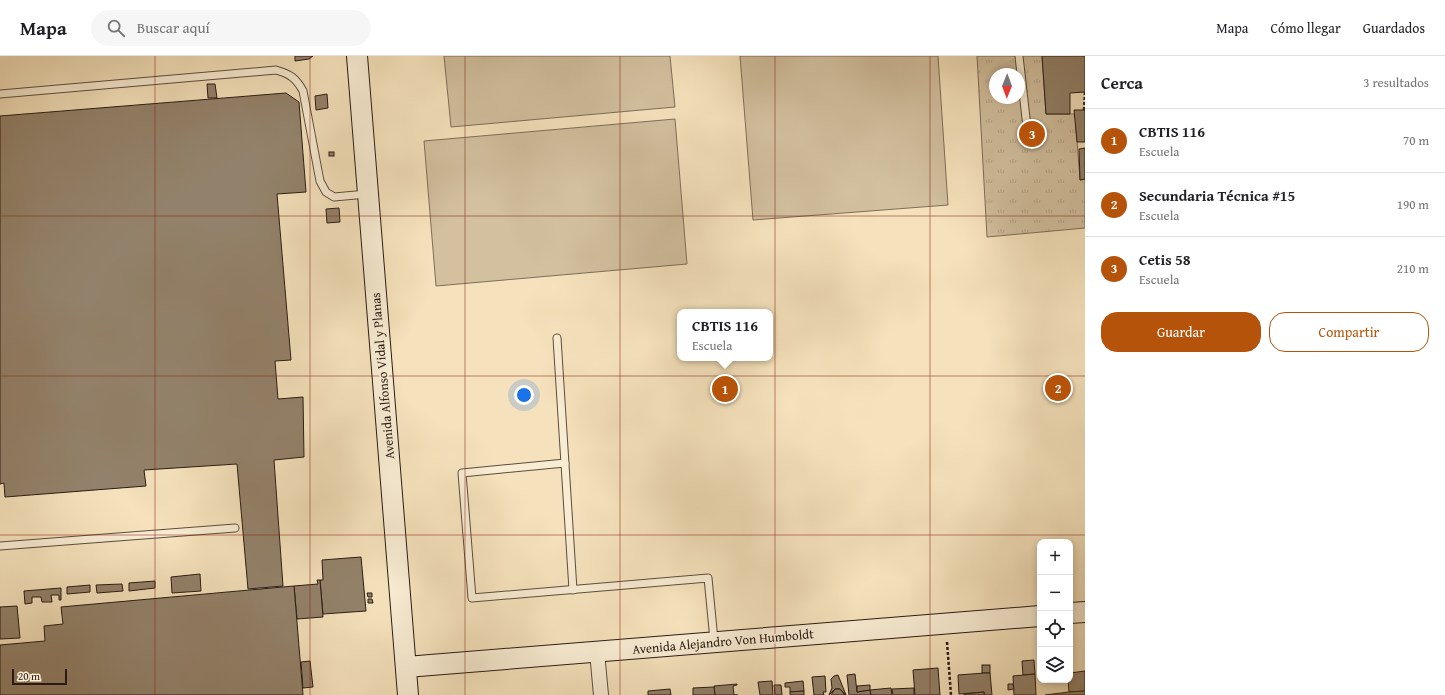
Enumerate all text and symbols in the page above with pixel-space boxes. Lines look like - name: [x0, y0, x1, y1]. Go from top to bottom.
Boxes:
- search box: [91, 10, 371, 46]
- text: Mapa: [20, 14, 67, 42]
- icon: search: [105, 17, 127, 39]
- text: Buscar aquí: [137, 17, 210, 38]
- text: Mapa: [1216, 18, 1248, 38]
- text: Cómo llegar: [1270, 18, 1341, 38]
- text: Guardados: [1363, 18, 1425, 38]
- north arrow: [989, 68, 1025, 104]
- text: Cerca: [1101, 70, 1143, 95]
- text: 3 resultados: [1363, 73, 1429, 92]
- pin: 3: [1019, 119, 1045, 149]
- text: CBTIS 116: [1139, 121, 1205, 142]
- text: 1: [1111, 131, 1117, 150]
- text: 70 m: [1403, 131, 1429, 150]
- text: Escuela: [1139, 142, 1179, 161]
- text: Secundaria Técnica #15: [1139, 185, 1295, 206]
- text: 2: [1111, 195, 1117, 214]
- text: 190 m: [1397, 195, 1429, 214]
- text: Escuela: [1139, 206, 1179, 225]
- text: Cetis 58: [1139, 249, 1190, 270]
- text: 3: [1111, 259, 1117, 278]
- text: 210 m: [1397, 259, 1429, 278]
- text: Escuela: [1139, 270, 1179, 289]
- street label: Avenida Alfonso Vidal y Planas: [366, 292, 399, 460]
- popup: [677, 309, 773, 361]
- button: Guardar: [1101, 312, 1261, 352]
- button: Compartir: [1269, 312, 1429, 352]
- text: CBTIS 116: [692, 315, 758, 336]
- text: Escuela: [692, 336, 732, 355]
- pin: 2: [1045, 373, 1071, 403]
- pin: 1: [712, 374, 738, 404]
- your location: [514, 385, 534, 405]
- map controls: [1037, 539, 1073, 683]
- button: +: [1037, 539, 1073, 575]
- button: −: [1037, 575, 1073, 611]
- button: locate: [1037, 611, 1073, 647]
- street label: Avenida Alejandro Von Humboldt: [632, 624, 815, 659]
- button: layers: [1037, 647, 1073, 683]
- scale bar: [12, 667, 67, 686]
- text: 20 m: [18, 668, 40, 684]

